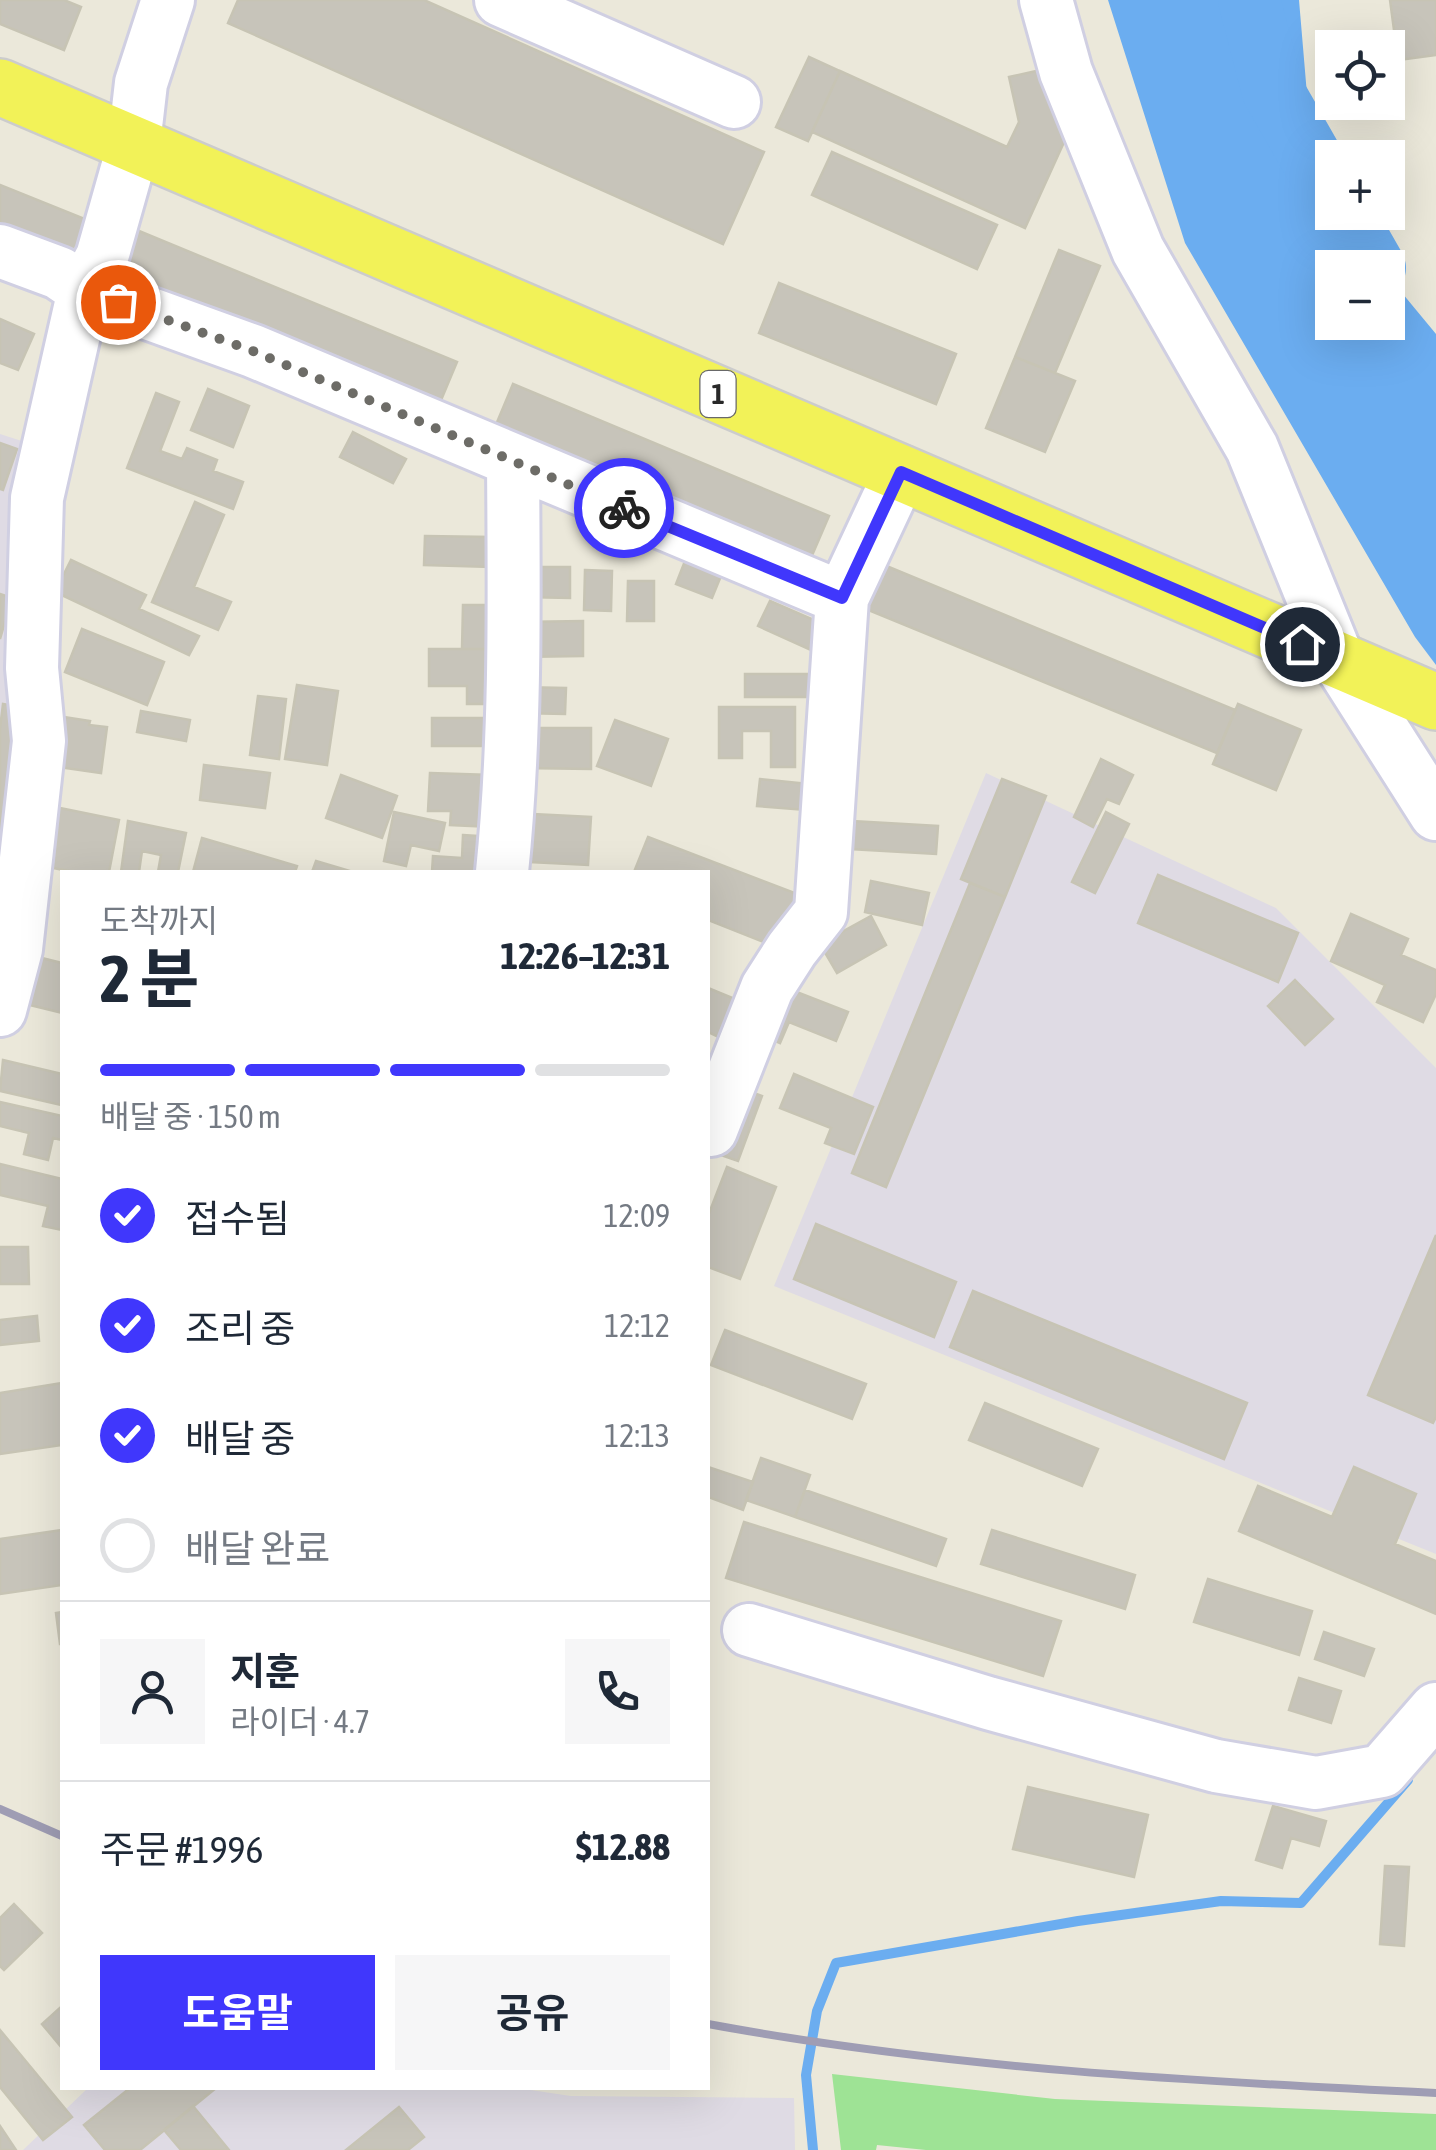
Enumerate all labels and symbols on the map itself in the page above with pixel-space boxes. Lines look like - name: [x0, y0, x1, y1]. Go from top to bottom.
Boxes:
- pin: [76, 260, 161, 345]
- road number: 1: [700, 371, 736, 417]
- courier: [574, 458, 674, 558]
- pin: [1260, 602, 1345, 687]

